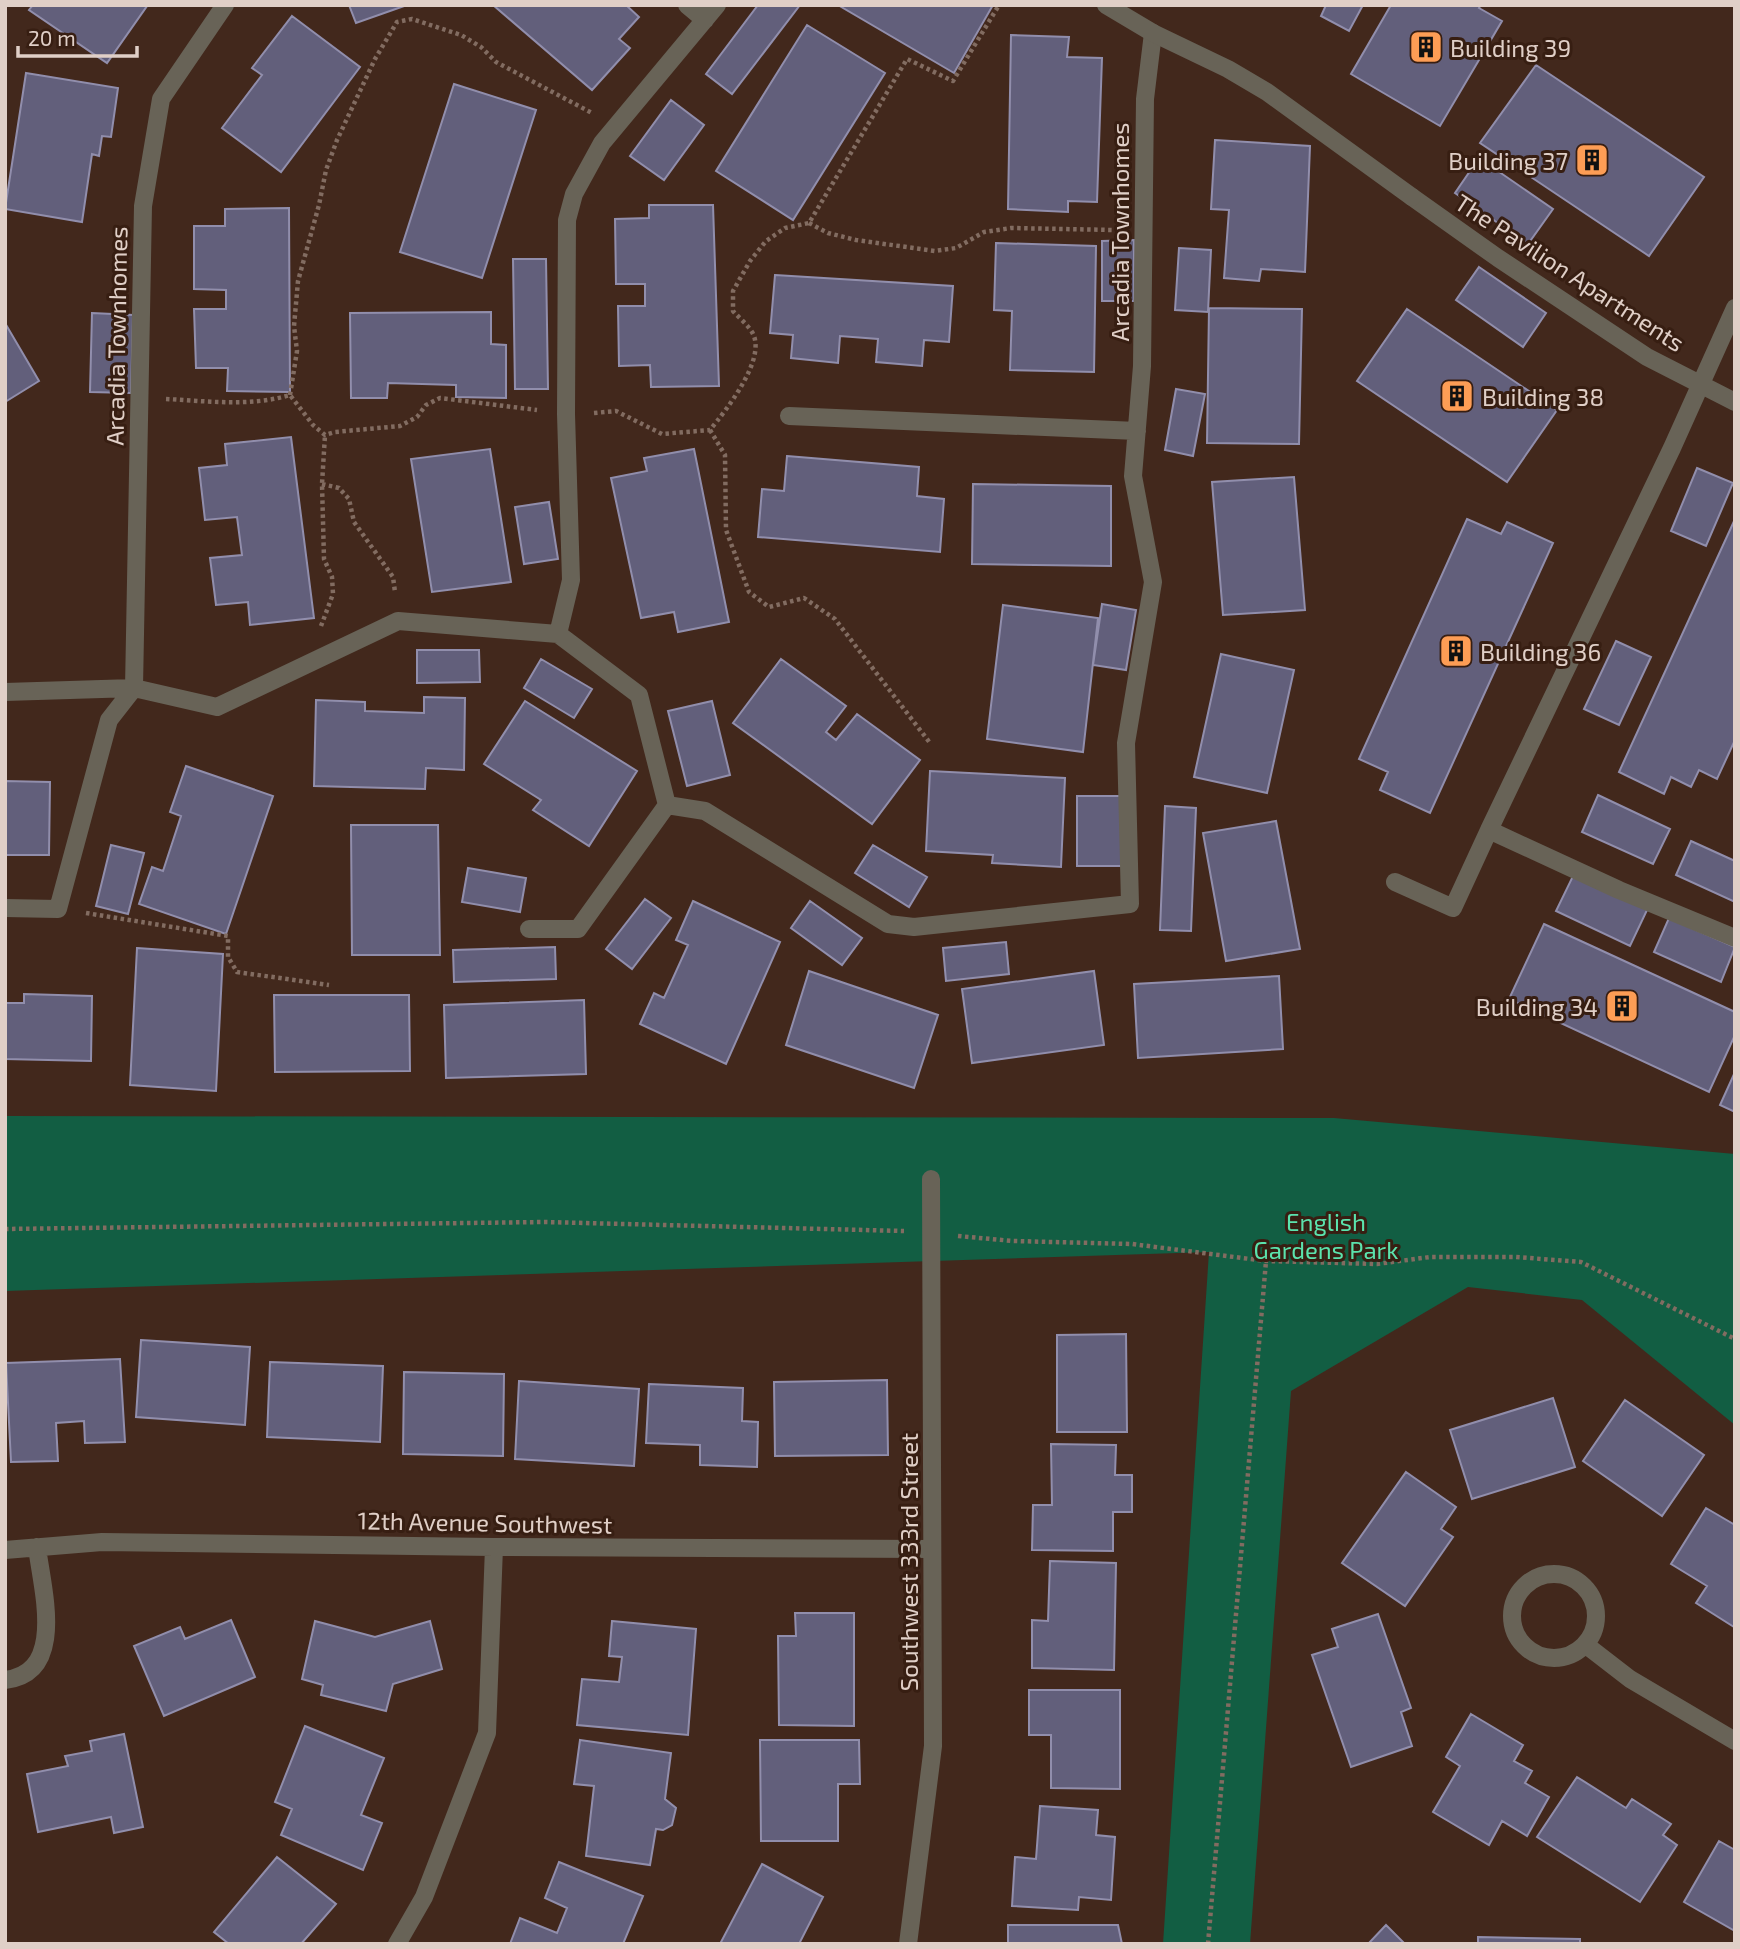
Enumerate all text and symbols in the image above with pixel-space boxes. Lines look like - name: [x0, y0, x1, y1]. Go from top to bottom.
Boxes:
- scale bar: [18, 14, 136, 58]
- text: 20 m: [28, 25, 76, 50]
- building icon: Building 39: [1407, 28, 1445, 66]
- place label: Building 39: [1450, 33, 1571, 62]
- street label: Arcadia Townhomes: [1105, 122, 1134, 342]
- building icon: Building 37: [1573, 141, 1611, 179]
- place label: Building 37: [1448, 146, 1568, 175]
- street label: The Pavilion Apartments: [1450, 187, 1690, 357]
- street label: Arcadia Townhomes: [100, 226, 132, 446]
- building icon: Building 38: [1438, 377, 1476, 415]
- place label: Building 38: [1482, 382, 1604, 411]
- building icon: Building 36: [1437, 632, 1475, 670]
- place label: Building 36: [1480, 637, 1601, 666]
- building icon: Building 34: [1603, 987, 1641, 1025]
- place label: Building 34: [1476, 992, 1598, 1021]
- park label: English Gardens Park: [1254, 1207, 1398, 1264]
- street label: Southwest 333rd Street: [894, 1433, 923, 1691]
- street label: 12th Avenue Southwest: [358, 1505, 612, 1539]

